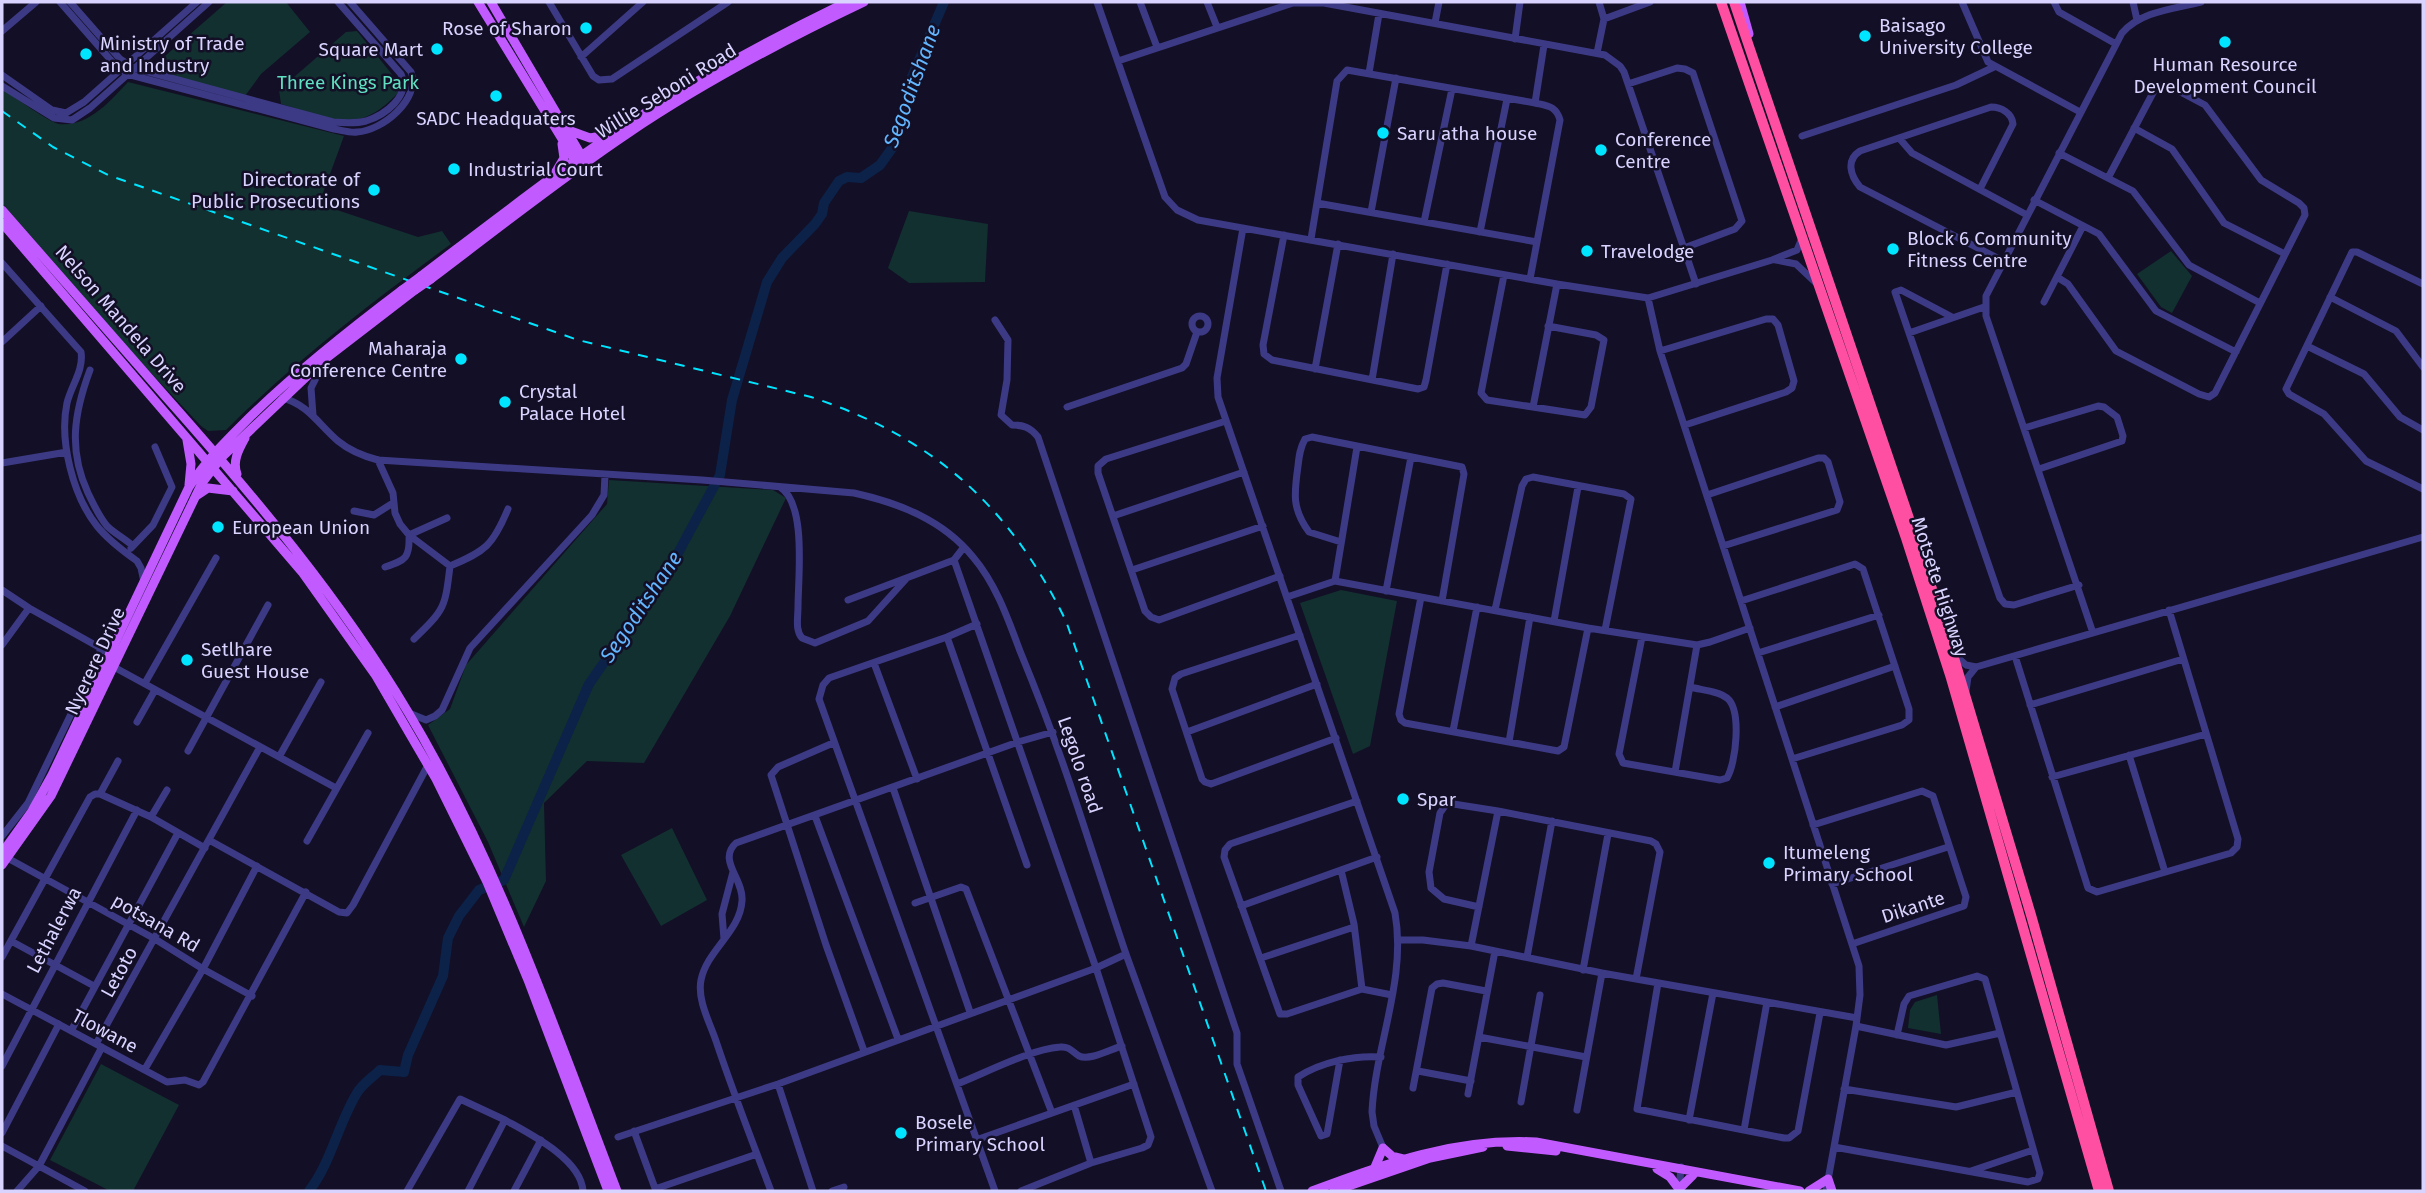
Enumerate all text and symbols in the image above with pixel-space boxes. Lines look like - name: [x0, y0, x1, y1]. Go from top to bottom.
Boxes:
- place label: Baisago University College: [1879, 14, 2033, 59]
- place label: Rose of Sharon: [442, 17, 572, 40]
- marker: Rose of Sharon: [578, 20, 594, 36]
- water label: Segoditshane: [877, 21, 946, 152]
- marker: Baisago University College: [1857, 28, 1873, 44]
- place label: Ministry of Trade and Industry: [100, 32, 245, 77]
- marker: Human Resource Development Council: [2217, 34, 2233, 50]
- place label: Square Mart: [318, 38, 423, 61]
- street label: Willie Seboni Road: [591, 38, 741, 144]
- marker: Square Mart: [429, 41, 445, 57]
- marker: Ministry of Trade and Industry: [78, 46, 94, 62]
- place label: Human Resource Development Council: [2133, 53, 2317, 98]
- park label: Three Kings Park: [277, 71, 419, 94]
- marker: SADC Headquaters: [488, 88, 504, 104]
- place label: SADC Headquaters: [416, 107, 576, 130]
- place label: Saru atha house: [1397, 122, 1537, 145]
- marker: Saru atha house: [1375, 125, 1391, 141]
- place label: Conference Centre: [1615, 128, 1711, 173]
- marker: Conference Centre: [1593, 142, 1609, 158]
- place label: Industrial Court: [468, 158, 603, 181]
- marker: Industrial Court: [446, 161, 462, 177]
- place label: Directorate of Public Prosecutions: [191, 168, 362, 213]
- marker: Directorate of Public Prosecutions: [366, 182, 382, 198]
- place label: Block 6 Community Fitness Centre: [1907, 227, 2072, 272]
- street label: Nelson Mandela Drive: [51, 240, 191, 398]
- place label: Travelodge: [1601, 240, 1694, 263]
- marker: Block 6 Community Fitness Centre: [1885, 241, 1901, 257]
- marker: Travelodge: [1579, 243, 1595, 259]
- place label: Maharaja Conference Centre: [290, 337, 447, 382]
- marker: Maharaja Conference Centre: [453, 351, 469, 367]
- place label: Crystal Palace Hotel: [519, 380, 626, 425]
- marker: Crystal Palace Hotel: [497, 394, 513, 410]
- street label: Motsete Highway: [1907, 514, 1974, 661]
- place label: European Union: [232, 516, 370, 539]
- marker: European Union: [210, 519, 226, 535]
- water label: Segoditshane: [594, 546, 688, 669]
- street label: Nyerere Drive: [60, 603, 130, 719]
- place label: Setlhare Guest House: [201, 638, 309, 683]
- marker: Setlhare Guest House: [179, 652, 195, 668]
- street label: Legolo road: [1053, 714, 1107, 816]
- place label: Spar: [1417, 788, 1457, 811]
- marker: Spar: [1395, 791, 1411, 807]
- place label: Itumeleng Primary School: [1783, 841, 1913, 886]
- marker: Itumeleng Primary School: [1761, 855, 1777, 871]
- street label: Lethalerwa: [22, 883, 86, 977]
- street label: Dikante: [1878, 886, 1948, 928]
- street label: potsana Rd: [108, 889, 204, 957]
- street label: Letoto: [96, 943, 142, 1001]
- street label: Tlowane: [68, 1004, 142, 1058]
- place label: Bosele Primary School: [915, 1111, 1045, 1156]
- marker: Bosele Primary School: [893, 1125, 909, 1141]

